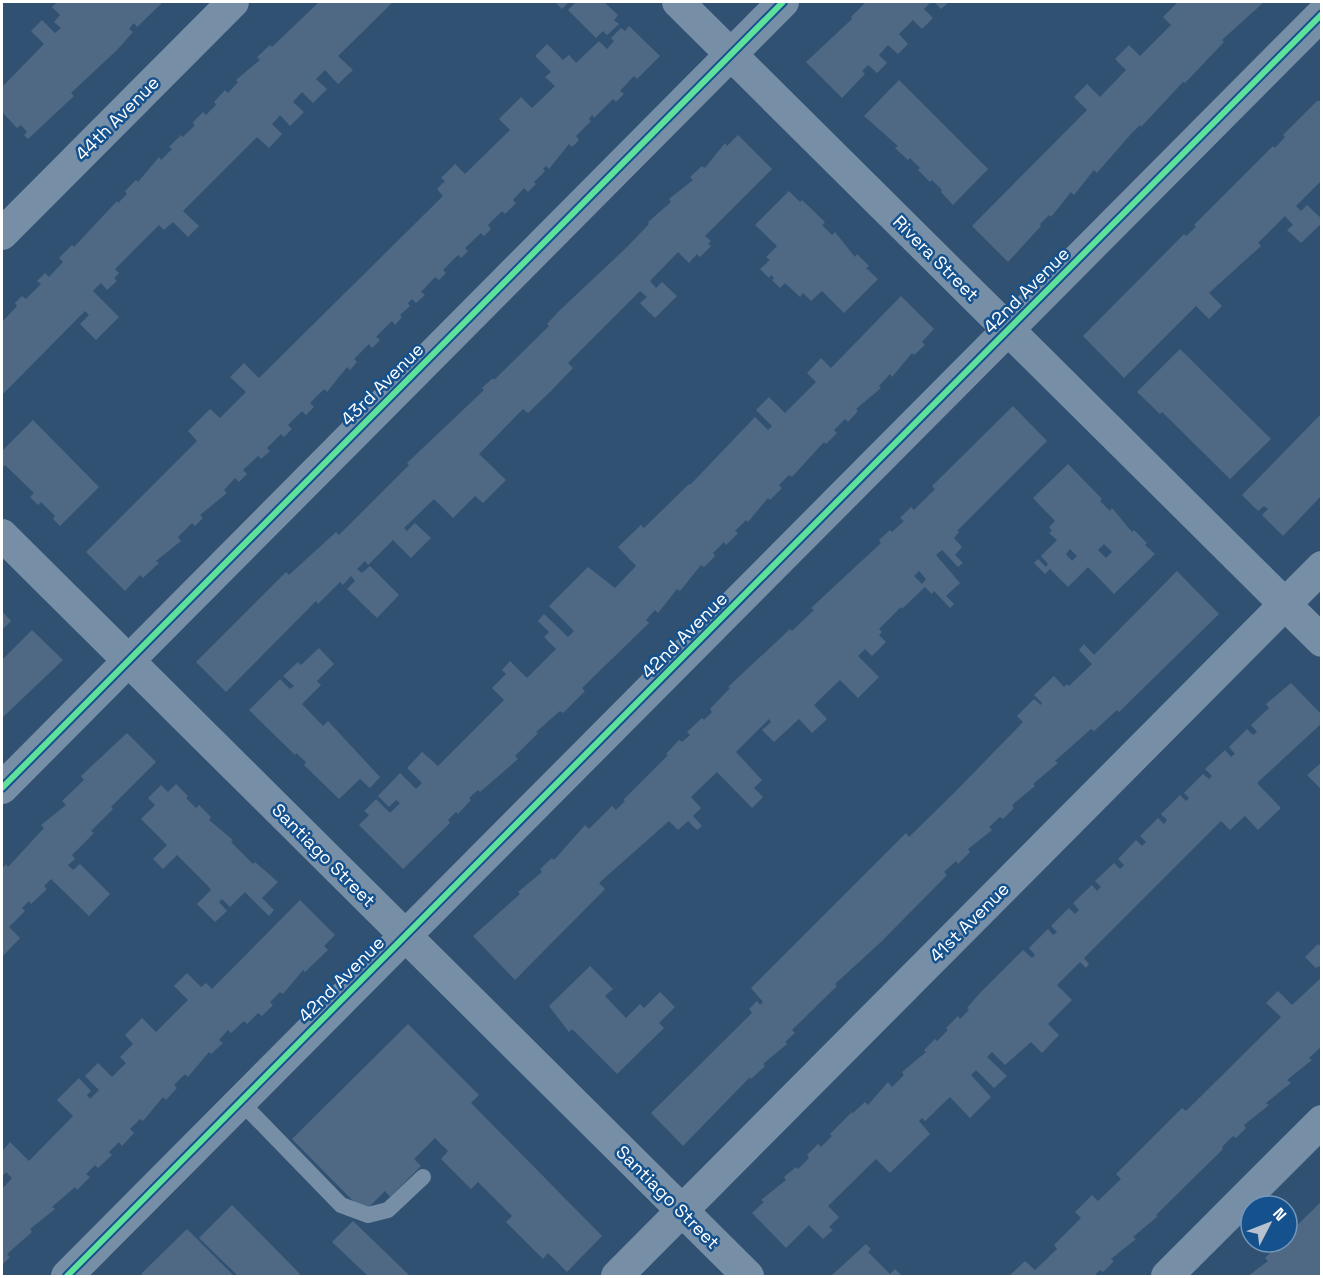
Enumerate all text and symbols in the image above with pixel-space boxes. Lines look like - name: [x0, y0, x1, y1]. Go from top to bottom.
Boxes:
- street label: 44th Avenue: [70, 71, 164, 165]
- street label: Rivera Street: [888, 210, 984, 306]
- street label: 42nd Avenue: [978, 242, 1074, 338]
- street label: 43rd Avenue: [336, 338, 428, 430]
- street label: 42nd Avenue: [636, 587, 732, 683]
- street label: Santiago Street: [267, 798, 381, 912]
- street label: 41st Avenue: [924, 877, 1014, 967]
- street label: 42nd Avenue: [293, 931, 389, 1027]
- street label: Santiago Street: [611, 1140, 725, 1254]
- north arrow: [1239, 1194, 1299, 1254]
- text: N: [1268, 1203, 1291, 1225]

